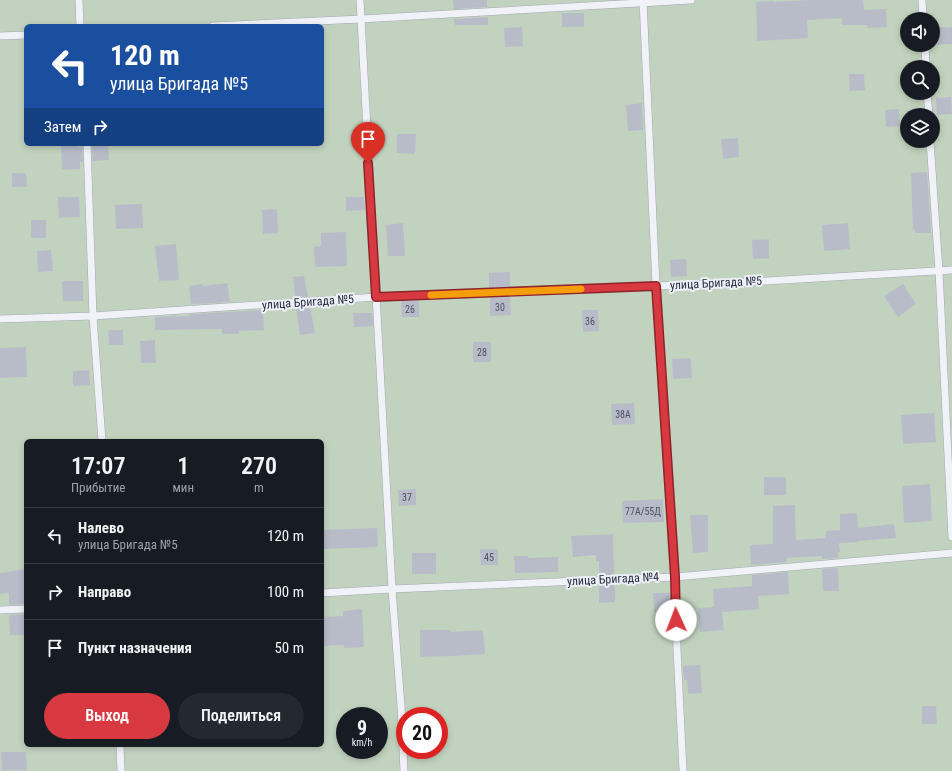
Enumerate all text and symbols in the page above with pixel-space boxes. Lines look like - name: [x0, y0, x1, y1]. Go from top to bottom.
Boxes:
- map controls: [900, 12, 940, 148]
- button: sound: [900, 12, 940, 52]
- text: 120 m: [110, 39, 180, 72]
- icon: left: [44, 40, 96, 92]
- button: search: [900, 60, 940, 100]
- text: улица Бригада №5: [110, 73, 248, 94]
- button: layers: [900, 108, 940, 148]
- icon: right: [89, 116, 111, 138]
- text: Затем: [44, 118, 81, 136]
- pin: [351, 122, 385, 163]
- icon: arrive: [357, 128, 379, 150]
- street label: улица Бригада №5: [670, 274, 762, 292]
- street label: улица Бригада №5: [262, 292, 355, 312]
- house number: 30: [495, 302, 505, 313]
- house number: 26: [405, 304, 415, 315]
- house number: 36: [585, 316, 595, 327]
- house number: 28: [477, 347, 487, 358]
- house number: 38А: [615, 409, 631, 420]
- text: 17:07: [71, 452, 126, 480]
- text: 1: [177, 452, 189, 480]
- text: 270: [241, 452, 277, 480]
- text: Прибытие: [71, 480, 125, 495]
- text: мин: [172, 480, 194, 495]
- text: m: [254, 480, 264, 495]
- house number: 37: [402, 492, 412, 503]
- house number: 77А/55Д: [625, 506, 661, 517]
- text: Налево: [78, 519, 124, 537]
- icon: left: [44, 525, 66, 547]
- text: 120 m: [267, 527, 304, 545]
- text: улица Бригада №5: [78, 537, 178, 552]
- house number: 45: [484, 552, 494, 563]
- street label: улица Бригада №4: [567, 570, 659, 588]
- icon: right: [44, 581, 66, 603]
- text: Направо: [78, 583, 131, 601]
- text: 100 m: [267, 583, 304, 601]
- position arrow: [655, 599, 697, 641]
- icon: arrive: [44, 637, 66, 659]
- text: Пункт назначения: [78, 639, 192, 657]
- text: 50 m: [274, 639, 304, 657]
- button: Выход: [44, 693, 170, 739]
- button: Поделиться: [178, 693, 304, 739]
- speed limit sign: 20: [396, 707, 448, 759]
- text: 9: [357, 716, 367, 740]
- text: km/h: [352, 737, 372, 748]

